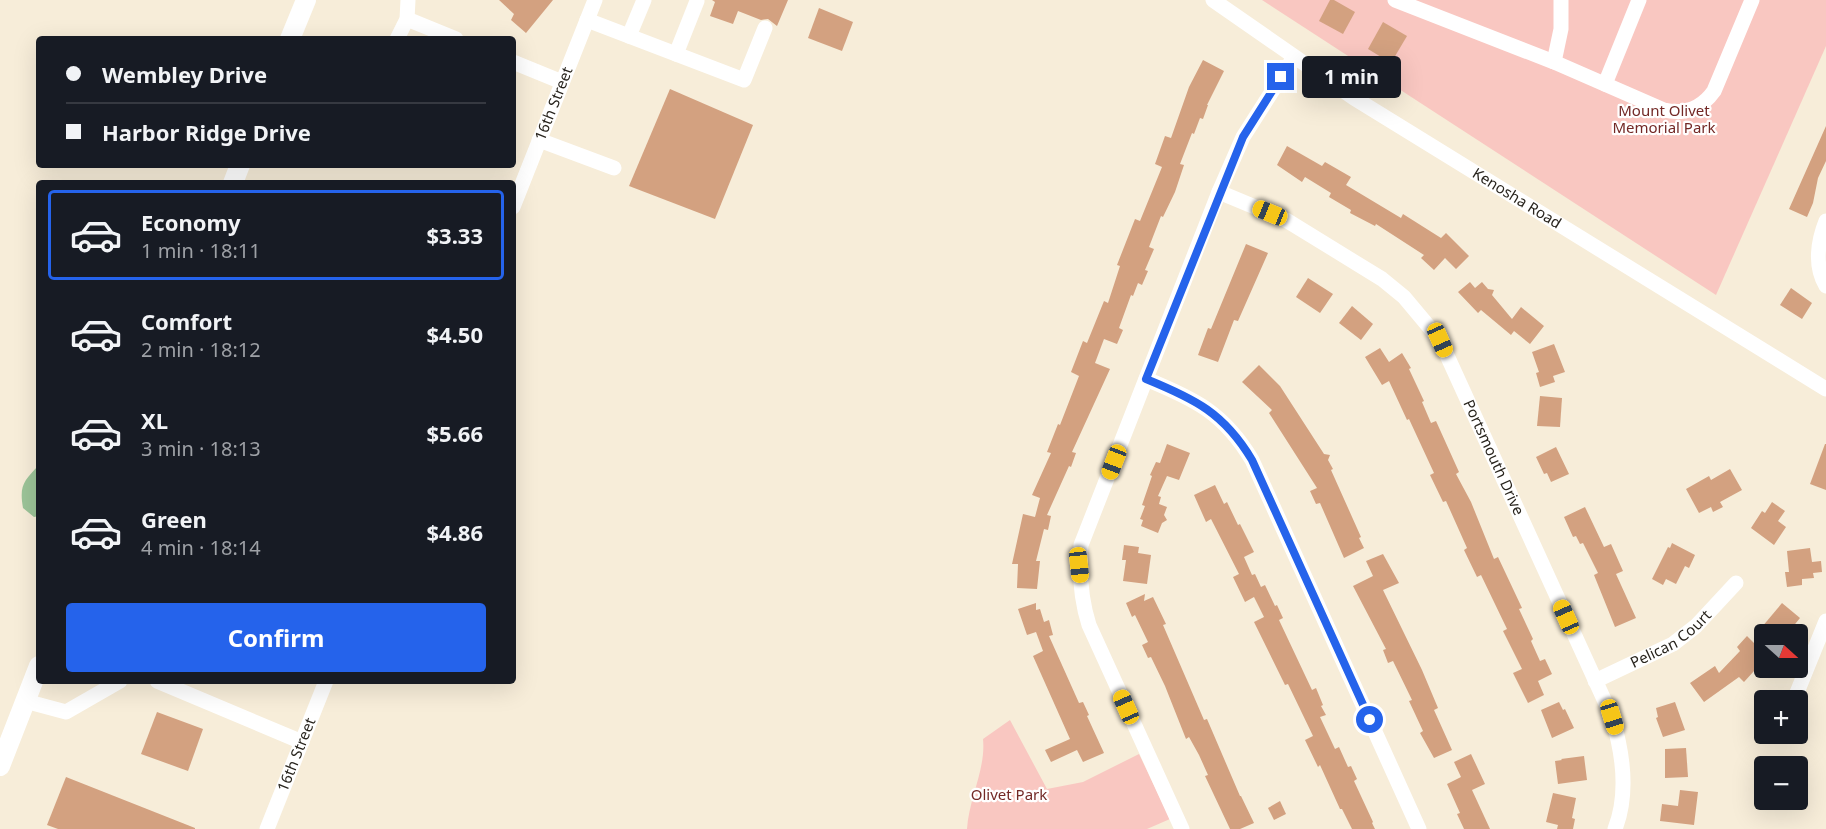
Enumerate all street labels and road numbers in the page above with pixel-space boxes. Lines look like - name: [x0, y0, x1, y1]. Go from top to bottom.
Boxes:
- street label: 16th Street: [529, 63, 577, 143]
- street label: Kenosha Road: [1469, 163, 1566, 233]
- street label: Portsmouth Drive: [1459, 396, 1530, 518]
- street label: Pelican Court: [1627, 605, 1715, 672]
- street label: 16th Street: [272, 714, 320, 794]

